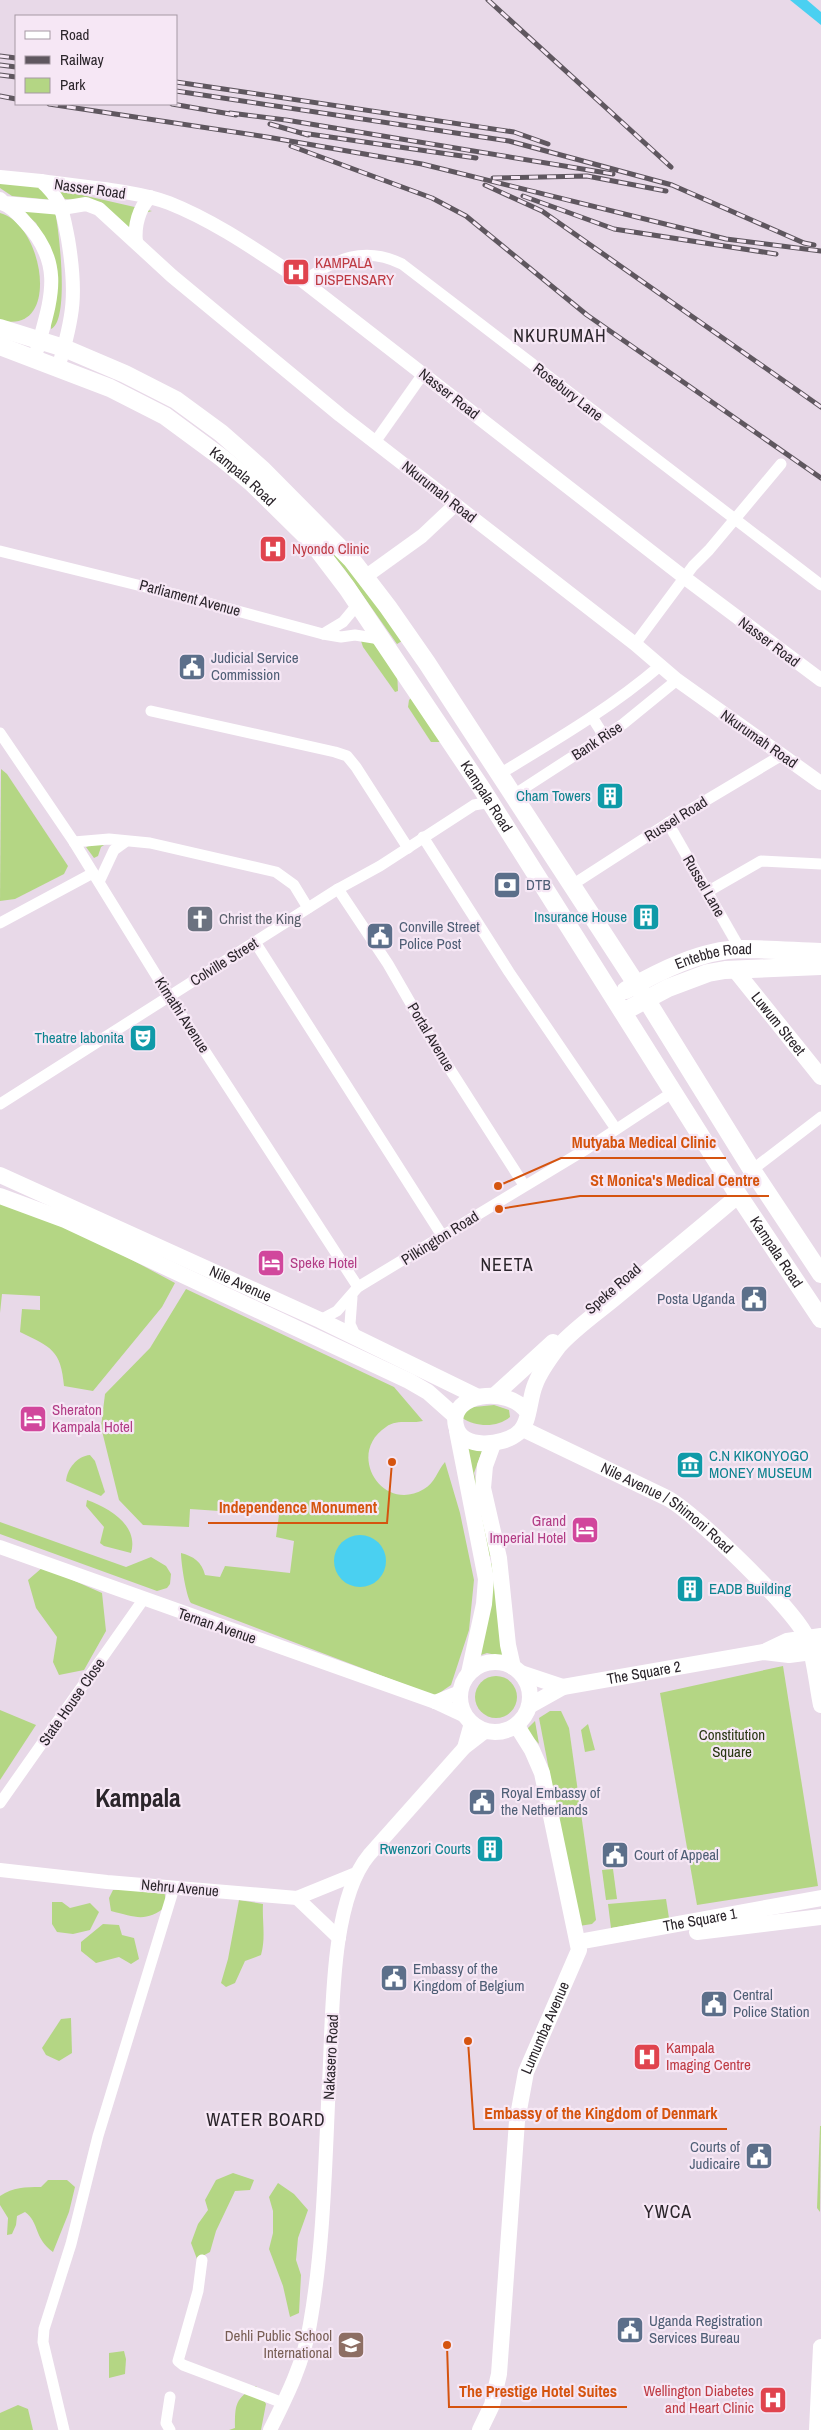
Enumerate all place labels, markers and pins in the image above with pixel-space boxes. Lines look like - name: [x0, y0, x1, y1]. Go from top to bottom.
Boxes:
- place label: KAMPALA DISPENSARY: [315, 252, 395, 290]
- hospital icon: KAMPALA DISPENSARY: [281, 257, 311, 287]
- hospital icon: Nyondo Clinic: [258, 534, 288, 564]
- place label: Nyondo Clinic: [292, 538, 369, 559]
- place label: Judicial Service Commission: [211, 647, 299, 685]
- public building icon: Judicial Service Commission: [177, 652, 207, 682]
- building icon: Cham Towers: [595, 781, 625, 811]
- place label: Cham Towers: [516, 785, 591, 806]
- bank icon: DTB: [492, 870, 522, 900]
- place label: DTB: [526, 874, 551, 895]
- building icon: Insurance House: [631, 902, 661, 932]
- church icon: Christ the King: [185, 904, 215, 934]
- place label: Insurance House: [534, 906, 627, 927]
- place label: Christ the King: [219, 908, 301, 929]
- place label: Conville Street Police Post: [399, 916, 480, 954]
- public building icon: Conville Street Police Post: [365, 921, 395, 951]
- theatre icon: Theatre labonita: [128, 1023, 158, 1053]
- place label: Theatre labonita: [34, 1027, 124, 1048]
- callout: Mutyaba Medical Clinic: [561, 1127, 726, 1158]
- callout: St Monica's Medical Centre: [580, 1165, 769, 1196]
- hotel icon: Speke Hotel: [256, 1248, 286, 1278]
- place label: Speke Hotel: [290, 1252, 357, 1273]
- public building icon: Posta Uganda: [739, 1284, 769, 1314]
- place label: Posta Uganda: [657, 1288, 735, 1309]
- place label: Sheraton Kampala Hotel: [52, 1399, 133, 1437]
- hotel icon: Sheraton Kampala Hotel: [18, 1404, 48, 1434]
- place label: C.N KIKONYOGO MONEY MUSEUM: [709, 1445, 812, 1483]
- museum icon: C.N KIKONYOGO MONEY MUSEUM: [675, 1450, 705, 1480]
- callout: Independence Monument: [208, 1492, 387, 1523]
- place label: Grand Imperial Hotel: [489, 1510, 566, 1548]
- hotel icon: Grand Imperial Hotel: [570, 1515, 600, 1545]
- building icon: EADB Building: [675, 1574, 705, 1604]
- place label: EADB Building: [709, 1578, 791, 1599]
- place label: Royal Embassy of the Netherlands: [501, 1782, 601, 1820]
- public building icon: Royal Embassy of the Netherlands: [467, 1787, 497, 1817]
- building icon: Rwenzori Courts: [475, 1834, 505, 1864]
- place label: Rwenzori Courts: [379, 1838, 471, 1859]
- public building icon: Court of Appeal: [600, 1840, 630, 1870]
- place label: Court of Appeal: [634, 1844, 719, 1865]
- place label: Embassy of the Kingdom of Belgium: [413, 1958, 524, 1996]
- public building icon: Embassy of the Kingdom of Belgium: [379, 1963, 409, 1993]
- place label: Central Police Station: [733, 1984, 810, 2022]
- public building icon: Central Police Station: [699, 1989, 729, 2019]
- place label: Kampala Imaging Centre: [666, 2037, 751, 2075]
- hospital icon: Kampala Imaging Centre: [632, 2042, 662, 2072]
- callout: Embassy of the Kingdom of Denmark: [474, 2098, 727, 2129]
- place label: Courts of Judicaire: [689, 2136, 741, 2174]
- public building icon: Courts of Judicaire: [744, 2141, 774, 2171]
- place label: Uganda Registration Services Bureau: [649, 2310, 763, 2348]
- public building icon: Uganda Registration Services Bureau: [615, 2315, 645, 2345]
- place label: Dehli Public School International: [225, 2325, 332, 2363]
- school or university icon: Dehli Public School International: [336, 2330, 366, 2360]
- callout: The Prestige Hotel Suites: [449, 2376, 627, 2407]
- place label: Wellington Diabetes and Heart Clinic: [643, 2380, 754, 2418]
- hospital icon: Wellington Diabetes and Heart Clinic: [758, 2385, 788, 2415]

